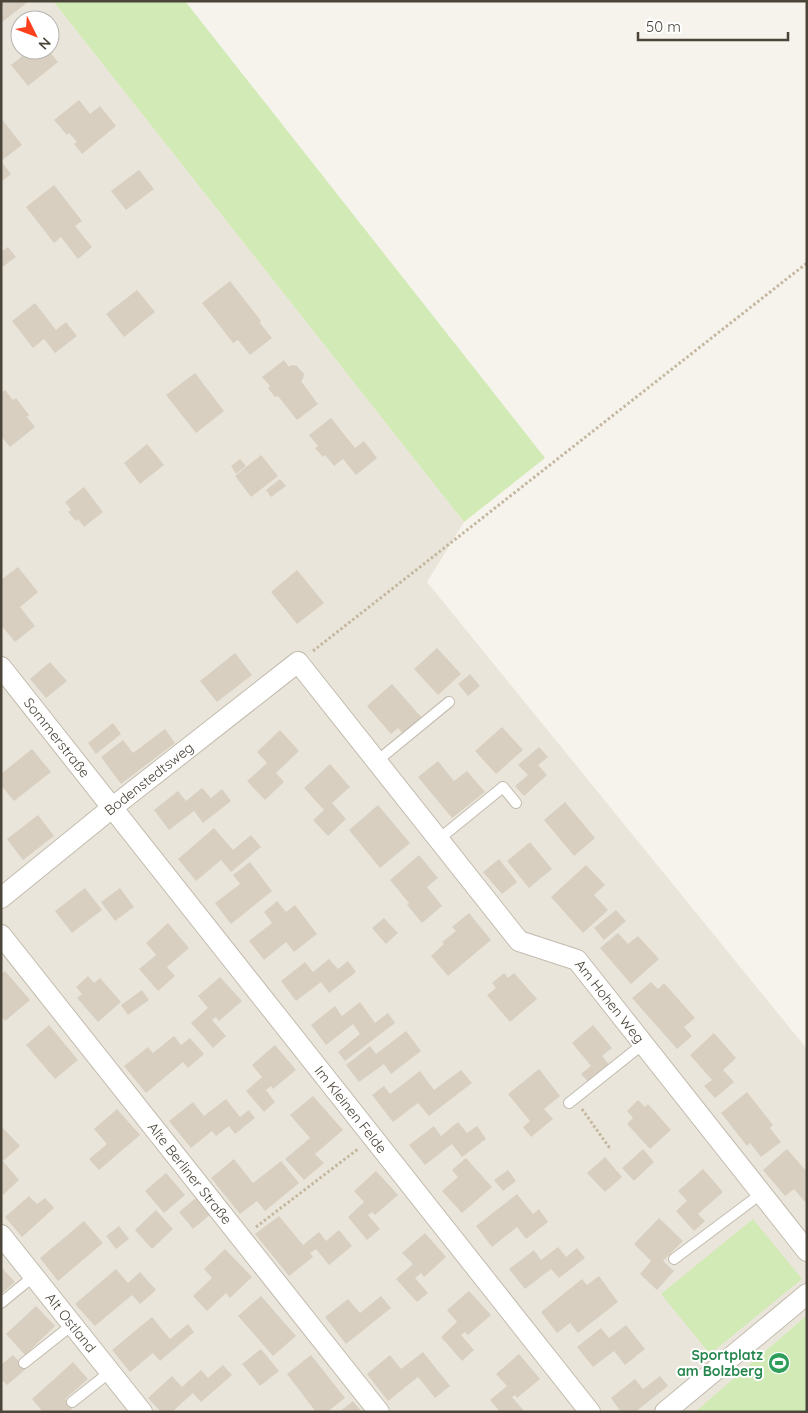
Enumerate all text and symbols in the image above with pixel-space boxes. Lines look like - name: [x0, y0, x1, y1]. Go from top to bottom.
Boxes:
- north arrow: [10, 10, 60, 60]
- scale bar: [638, 10, 788, 42]
- text: 50 m: [646, 17, 681, 36]
- text: N: [35, 34, 55, 54]
- street label: Sommerstraße: [20, 694, 94, 781]
- street label: Bodenstedtsweg: [101, 738, 197, 819]
- street label: Am Hohen Weg: [571, 956, 648, 1047]
- street label: Im Kleinen Felde: [311, 1062, 391, 1157]
- street label: Alte Berliner Straße: [144, 1119, 236, 1228]
- street label: Alt Ostland: [42, 1289, 100, 1356]
- place label: Sportplatz am Bolzberg: [677, 1346, 763, 1380]
- sports icon: Sportplatz am Bolzberg: [767, 1351, 791, 1375]

